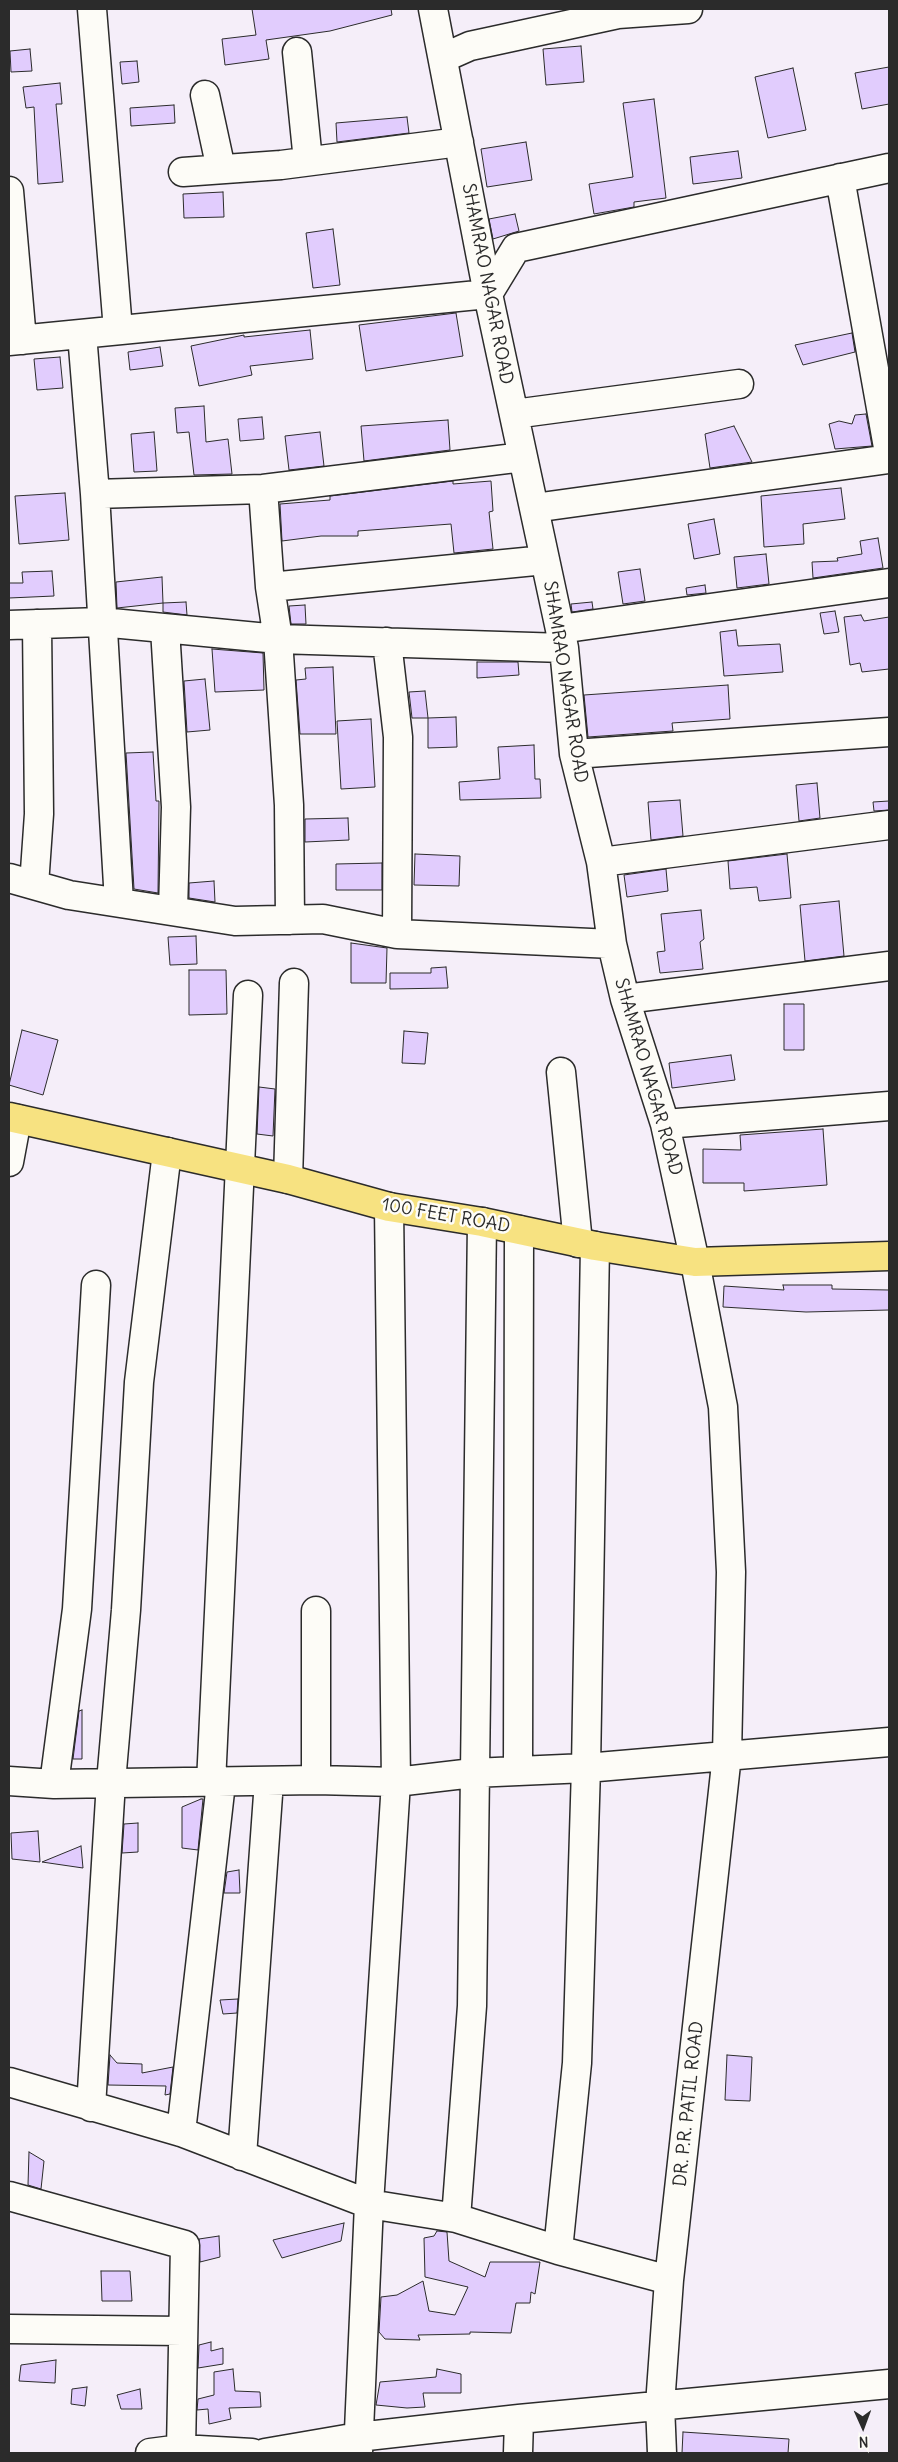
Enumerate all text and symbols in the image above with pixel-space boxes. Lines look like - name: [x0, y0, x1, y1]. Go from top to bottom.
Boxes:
- street label: SHAMRAO NAGAR ROAD: [457, 182, 517, 386]
- street label: SHAMRAO NAGAR ROAD: [538, 579, 592, 785]
- street label: SHAMRAO NAGAR ROAD: [609, 976, 687, 1178]
- street label: 100 FEET ROAD: [380, 1194, 512, 1238]
- street label: DR. P.R. PATIL ROAD: [670, 2020, 708, 2188]
- north arrow: [838, 2402, 888, 2452]
- text: N: [858, 2433, 869, 2451]

